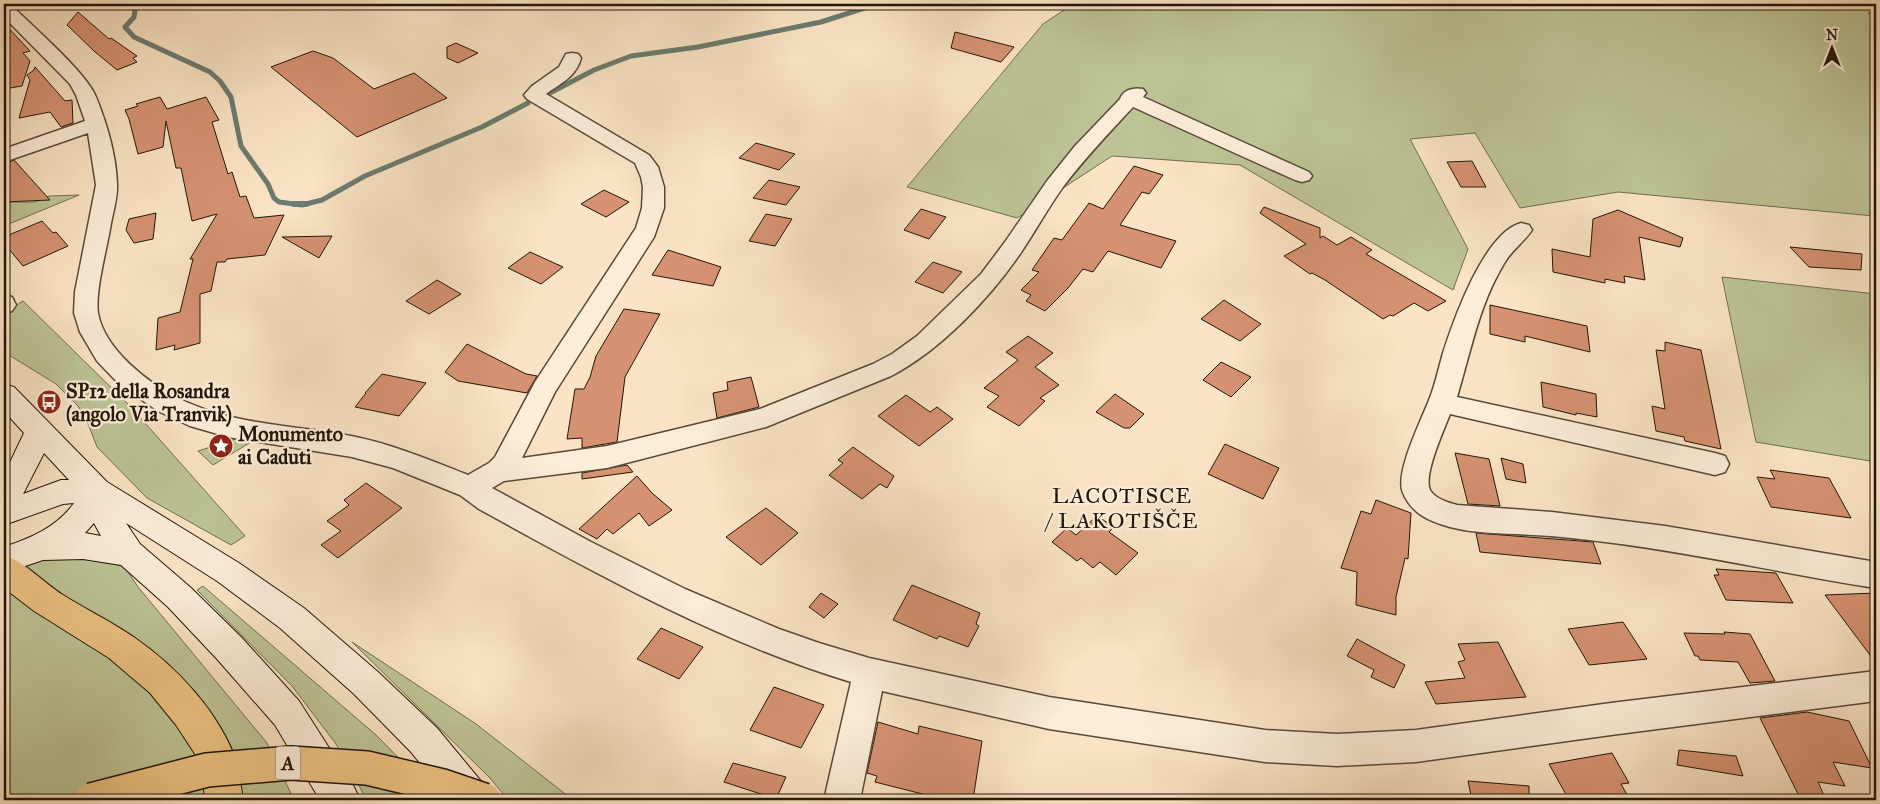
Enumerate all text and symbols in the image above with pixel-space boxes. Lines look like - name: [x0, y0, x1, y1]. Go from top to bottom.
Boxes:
- north arrow: [1808, 22, 1858, 72]
- text: N: [1826, 27, 1838, 44]
- place label: SP12 della Rosandra (angolo Via Tranvik): [66, 379, 232, 427]
- bus stop icon: SP12 della Rosandra (angolo Via Tranvik): [36, 389, 62, 415]
- place label: Monumento ai Caduti: [238, 422, 343, 469]
- place icon: Monumento ai Caduti: [208, 433, 234, 459]
- district label: LACOTISCE / LAKOTIŠČE: [1044, 482, 1198, 534]
- road number: A: [276, 746, 300, 780]

